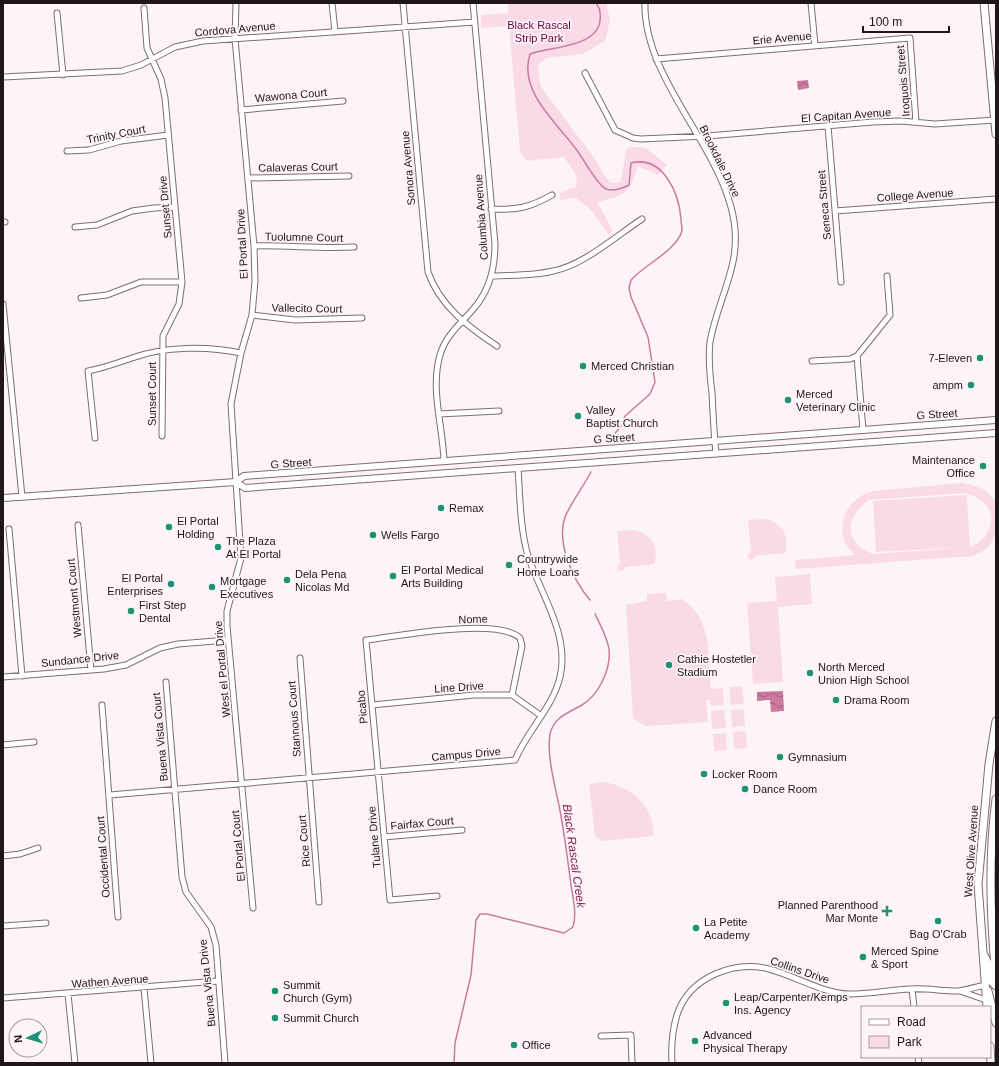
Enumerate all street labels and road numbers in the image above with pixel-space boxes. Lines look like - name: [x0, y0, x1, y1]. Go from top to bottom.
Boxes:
- street label: Cordova Avenue: [194, 19, 276, 39]
- street label: Erie Avenue: [752, 29, 812, 47]
- street label: Iroquois Street: [894, 45, 912, 117]
- street label: Wawona Court: [254, 86, 328, 104]
- street label: El Capitan Avenue: [801, 106, 891, 124]
- street label: Trinity Court: [86, 122, 146, 146]
- street label: Brookdale Drive: [697, 123, 743, 199]
- street label: Sonora Avenue: [399, 130, 417, 206]
- street label: Calaveras Court: [258, 160, 338, 174]
- street label: Seneca Street: [815, 170, 833, 240]
- street label: Columbia Avenue: [472, 174, 490, 260]
- street label: Sunset Drive: [156, 175, 174, 239]
- street label: College Avenue: [876, 186, 954, 204]
- street label: El Portal Drive: [234, 209, 250, 279]
- street label: Tuolumne Court: [265, 230, 343, 244]
- street label: Vallecito Court: [272, 301, 342, 315]
- street label: Sunset Court: [146, 362, 158, 426]
- street label: G Street: [916, 407, 958, 421]
- street label: G Street: [593, 431, 635, 445]
- street label: G Street: [270, 456, 312, 470]
- street label: Westmont Court: [65, 558, 83, 638]
- street label: Nome: [458, 612, 488, 626]
- street label: West el Portal Drive: [212, 620, 232, 718]
- street label: Sundance Drive: [40, 649, 120, 669]
- street label: Line Drive: [434, 679, 484, 695]
- street label: Stannous Court: [285, 680, 303, 758]
- street label: Picabo: [355, 690, 369, 724]
- street label: Buena Vista Court: [150, 692, 170, 782]
- street label: Campus Drive: [431, 745, 501, 763]
- street label: West Olive Avenue: [962, 804, 980, 898]
- street label: Tulane Drive: [365, 806, 383, 868]
- street label: El Portal Court: [229, 810, 247, 882]
- street label: Fairfax Court: [390, 814, 454, 832]
- street label: Rice Court: [296, 815, 312, 867]
- street label: Occidental Court: [94, 816, 112, 898]
- street label: Buena Vista Drive: [196, 939, 218, 1027]
- street label: Collins Drive: [769, 954, 831, 986]
- street label: Wathen Avenue: [71, 972, 149, 990]

